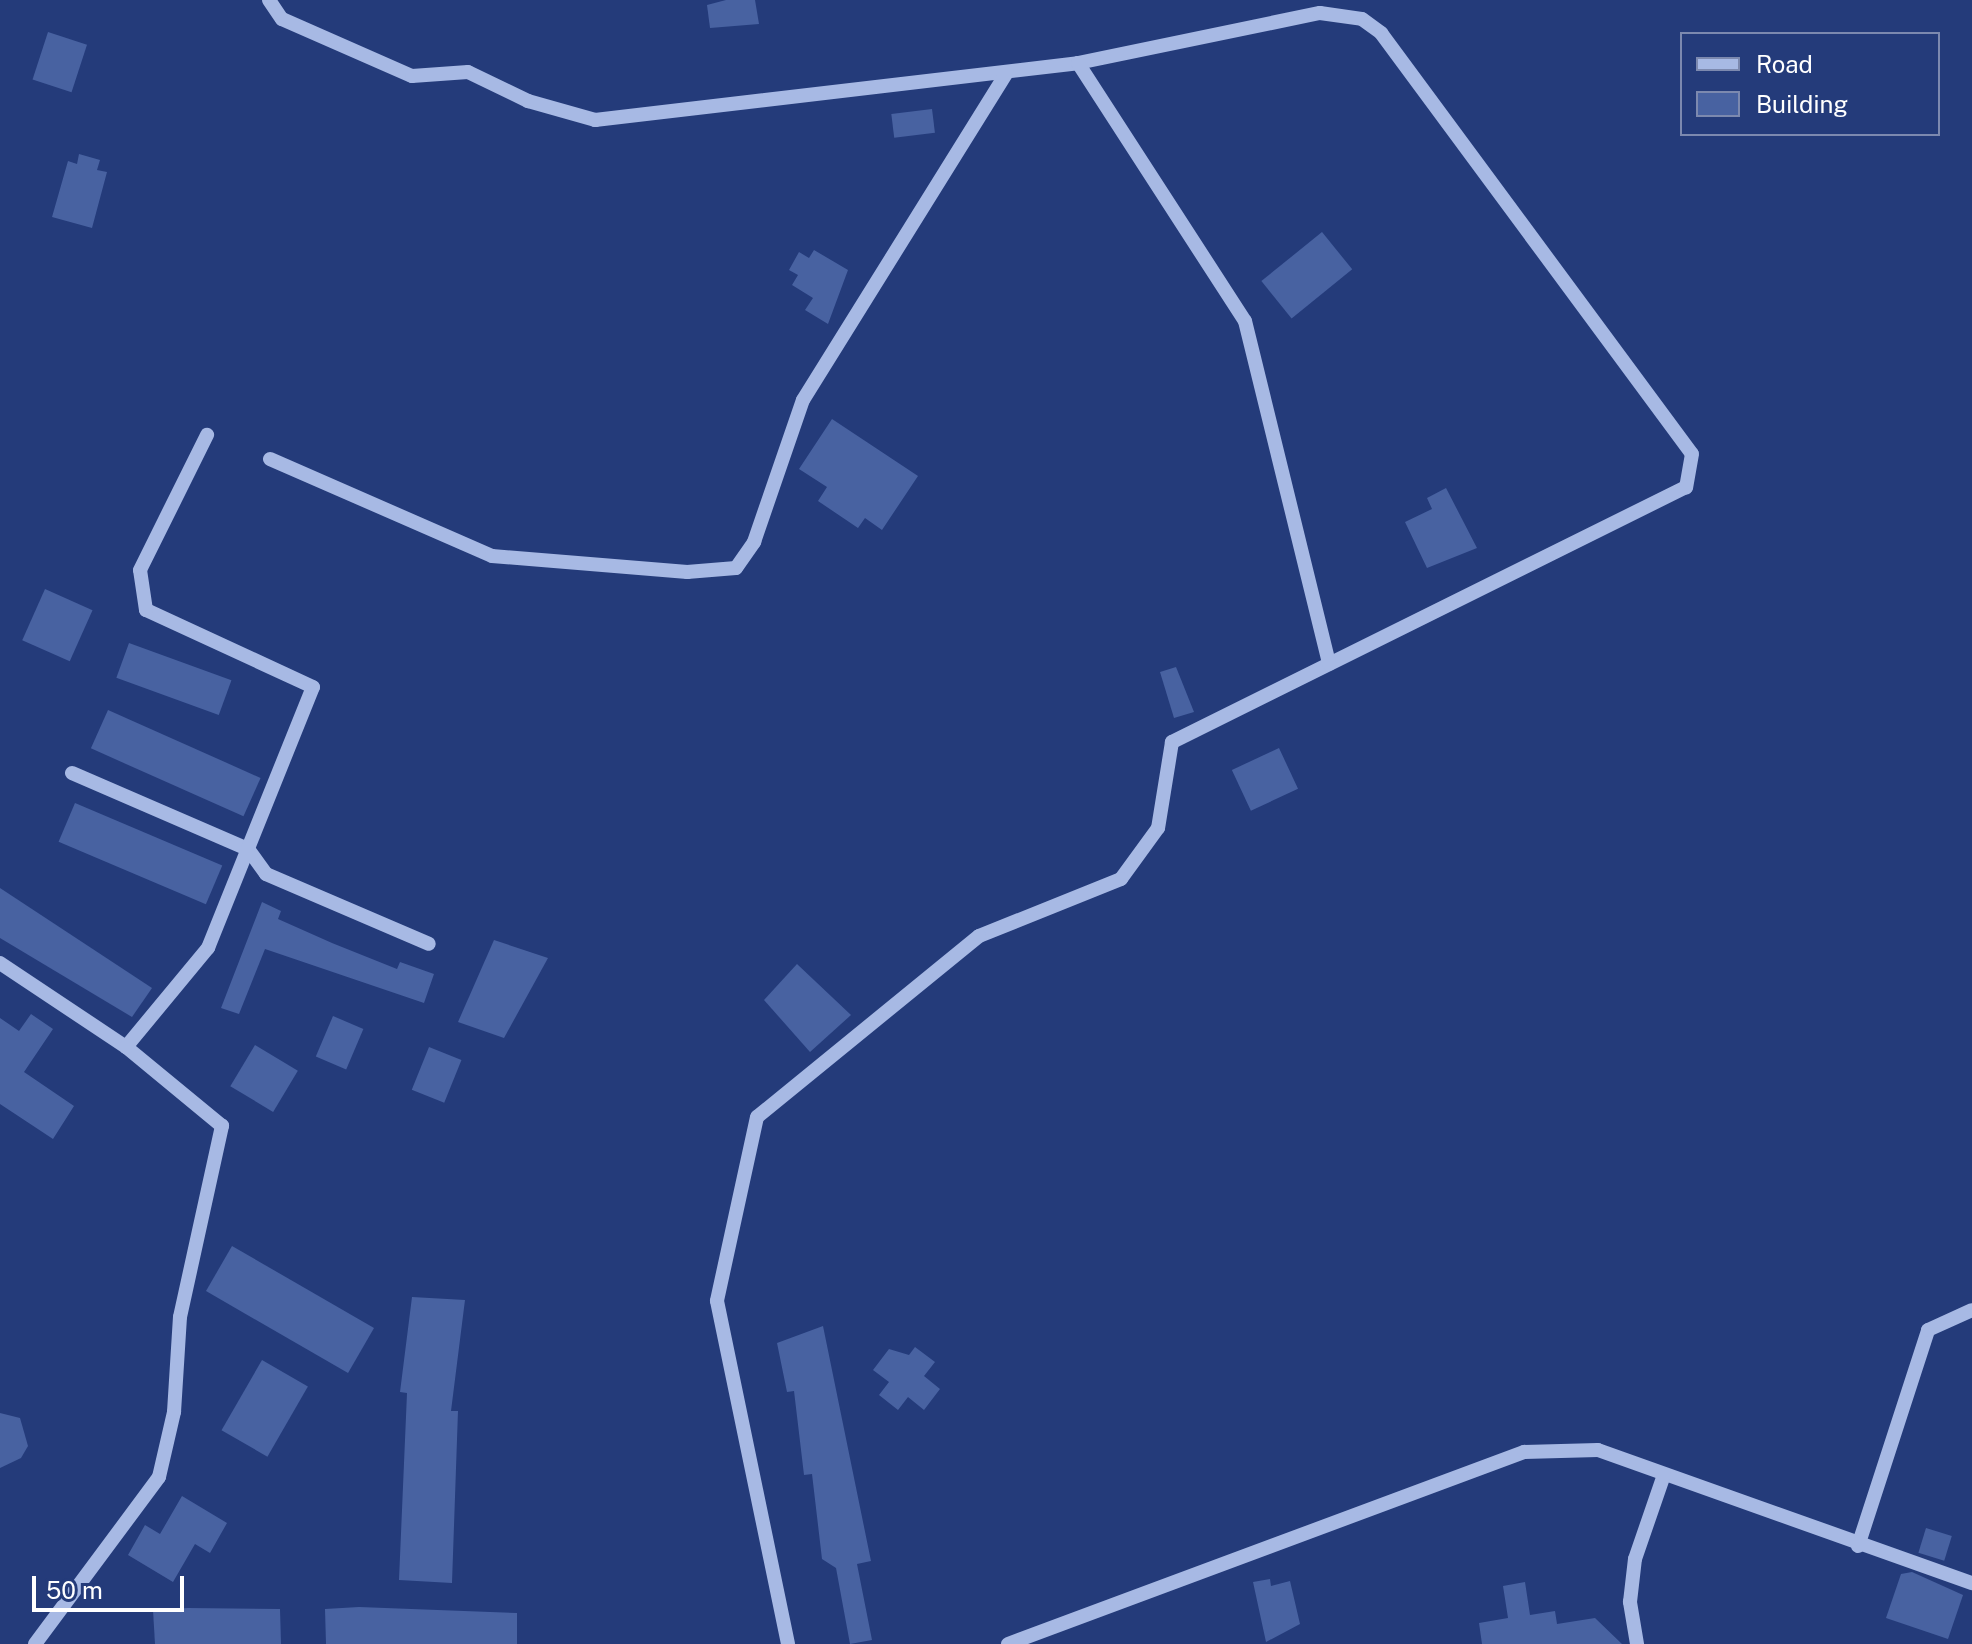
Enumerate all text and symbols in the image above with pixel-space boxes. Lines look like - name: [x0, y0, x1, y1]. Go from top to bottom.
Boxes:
- legend: [1680, 32, 1940, 136]
- text: Road: [1756, 50, 1813, 78]
- text: Building: [1756, 90, 1848, 118]
- scale bar: [36, 1560, 188, 1610]
- text: 50 m: [46, 1576, 103, 1604]

